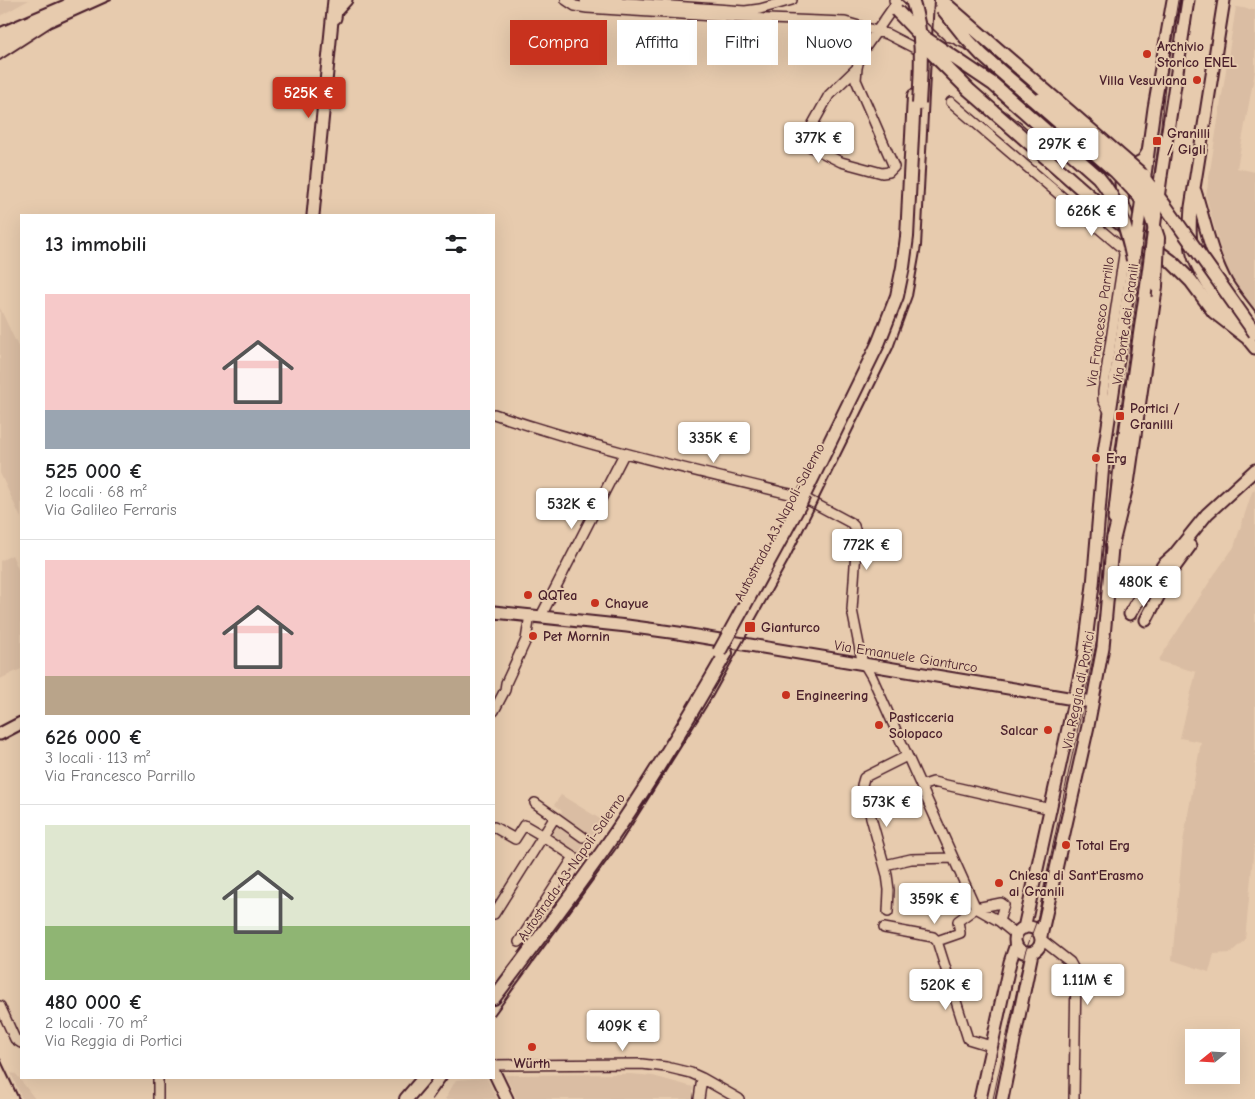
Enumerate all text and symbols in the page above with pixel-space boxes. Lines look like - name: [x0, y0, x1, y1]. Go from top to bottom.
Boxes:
- chip: Compra: [510, 20, 607, 65]
- chip: Affitta: [617, 20, 697, 65]
- chip: Filtri: [707, 20, 778, 65]
- chip: Nuovo: [788, 20, 871, 65]
- place label: Archivio Storico ENEL: [1157, 38, 1237, 71]
- marker: Archivio Storico ENEL: [1141, 48, 1153, 60]
- place label: Villa Vesuviana: [1099, 72, 1187, 89]
- marker: Villa Vesuviana: [1191, 74, 1203, 86]
- pin: 525K €: [268, 76, 350, 119]
- text: 525K €: [284, 84, 334, 102]
- pin: 377K €: [778, 121, 860, 164]
- place label: Granilli / Gigli: [1167, 125, 1210, 158]
- pin: 297K €: [1022, 128, 1104, 170]
- text: 377K €: [795, 129, 843, 147]
- text: 297K €: [1038, 135, 1088, 153]
- marker: Granilli / Gigli: [1151, 135, 1163, 147]
- pin: 626K €: [1051, 194, 1133, 237]
- text: 626K €: [1067, 202, 1117, 220]
- icon: filters: [442, 230, 470, 258]
- text: 13 immobili: [45, 232, 147, 256]
- street label: Via Francesco Parrillo: [1083, 256, 1118, 388]
- street label: Via Ponte dei Granili: [1109, 262, 1142, 386]
- icon: home: [213, 327, 303, 417]
- place label: Portici / Granilli: [1130, 400, 1180, 433]
- marker: Portici / Granilli: [1114, 410, 1126, 422]
- pin: 335K €: [673, 422, 755, 464]
- text: 335K €: [689, 429, 739, 447]
- street label: Autostrada A3 Napoli-Salerno: [730, 440, 828, 604]
- place label: Erg: [1106, 450, 1127, 467]
- marker: Erg: [1090, 452, 1102, 464]
- text: 525 000 €: [45, 459, 143, 483]
- text: 2 locali · 68 m²: [45, 483, 147, 501]
- pin: 532K €: [531, 488, 613, 530]
- text: 532K €: [547, 495, 597, 513]
- text: Via Galileo Ferraris: [45, 501, 177, 519]
- pin: 772K €: [826, 528, 908, 571]
- text: 772K €: [843, 536, 891, 554]
- pin: 480K €: [1103, 566, 1185, 608]
- text: 480K €: [1119, 573, 1169, 591]
- place label: QQTea: [538, 587, 577, 604]
- marker: QQTea: [522, 589, 534, 601]
- icon: home: [213, 592, 303, 682]
- place label: Chayue: [605, 595, 649, 612]
- marker: Chayue: [589, 597, 601, 609]
- place label: Gianturco: [761, 619, 820, 636]
- marker: Gianturco: [743, 620, 757, 634]
- place label: Pet Mornin: [543, 628, 610, 645]
- street label: Via Reggia di Portici: [1059, 629, 1098, 751]
- marker: Pet Mornin: [527, 630, 539, 642]
- street label: Via Emanuele Gianturco: [833, 637, 979, 676]
- place label: Engineering: [796, 687, 869, 704]
- marker: Engineering: [780, 689, 792, 701]
- place label: Pasticceria Solopaco: [889, 709, 954, 742]
- marker: Pasticceria Solopaco: [873, 719, 885, 731]
- place label: Salcar: [1001, 722, 1038, 739]
- marker: Salcar: [1042, 724, 1054, 736]
- text: 626 000 €: [45, 725, 143, 749]
- text: 3 locali · 113 m²: [45, 749, 150, 767]
- text: Via Francesco Parrillo: [45, 767, 195, 785]
- pin: 573K €: [846, 786, 928, 828]
- street label: Autostrada A3 Napoli-Salerno: [514, 790, 629, 945]
- text: 573K €: [862, 793, 912, 811]
- place label: Total Erg: [1076, 837, 1130, 854]
- marker: Total Erg: [1060, 839, 1072, 851]
- icon: home: [213, 857, 303, 947]
- place label: Chiesa di Sant'Erasmo ai Granili: [1009, 867, 1144, 900]
- marker: Chiesa di Sant'Erasmo ai Granili: [993, 877, 1005, 889]
- pin: 359K €: [894, 882, 976, 925]
- text: 359K €: [910, 890, 960, 908]
- pin: 1.11M €: [1042, 964, 1134, 1006]
- pin: 520K €: [905, 968, 987, 1011]
- text: 1.11M €: [1062, 971, 1114, 989]
- text: 520K €: [920, 976, 972, 994]
- text: 480 000 €: [45, 990, 143, 1014]
- pin: 409K €: [582, 1010, 664, 1052]
- text: 2 locali · 70 m²: [45, 1014, 147, 1032]
- text: 409K €: [598, 1017, 648, 1035]
- north arrow: [1185, 1029, 1240, 1084]
- map controls: [1185, 1029, 1240, 1084]
- text: Via Reggia di Portici: [45, 1032, 182, 1050]
- marker: Würth: [526, 1041, 538, 1053]
- place label: Würth: [514, 1055, 550, 1072]

